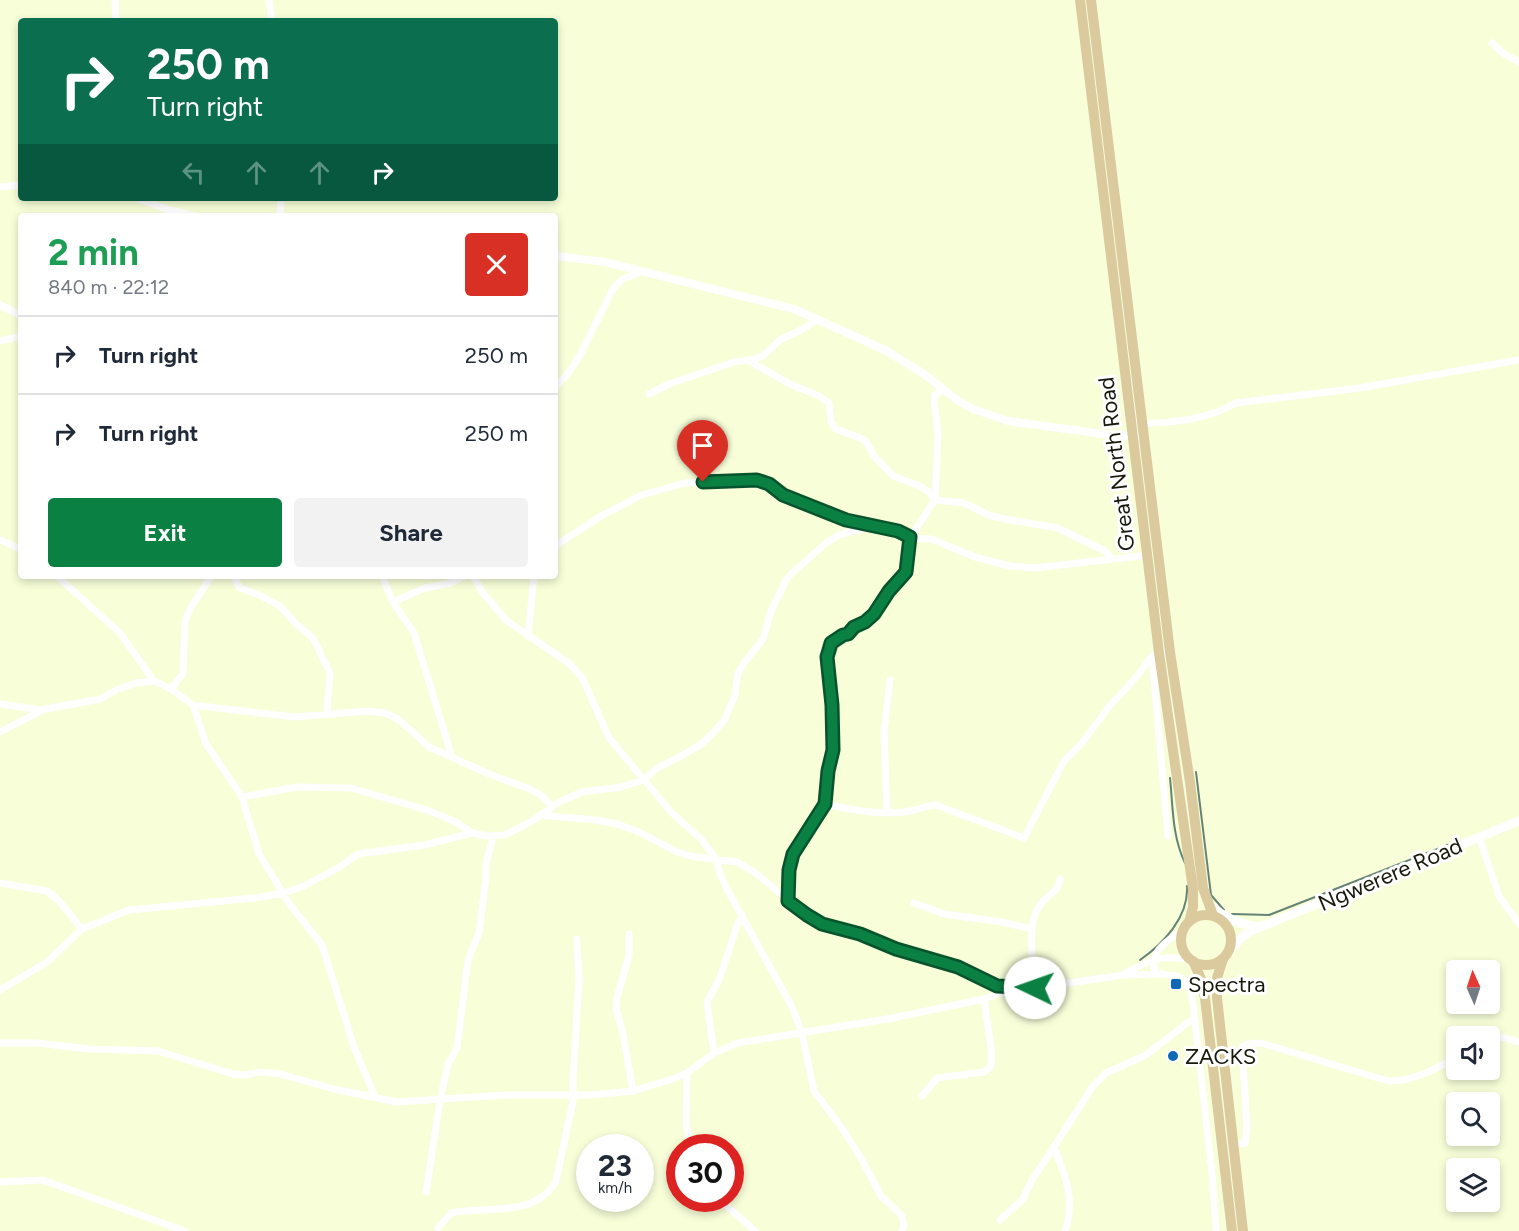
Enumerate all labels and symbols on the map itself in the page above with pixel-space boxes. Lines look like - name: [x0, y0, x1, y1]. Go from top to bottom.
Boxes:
- street label: Great North Road: [1092, 375, 1141, 552]
- pin: [677, 420, 728, 482]
- street label: Ngwerere Road: [1314, 832, 1466, 917]
- position arrow: [1003, 956, 1067, 1020]
- north arrow: [1446, 960, 1500, 1014]
- place label: Spectra: [1188, 971, 1265, 998]
- marker: Spectra: [1169, 977, 1183, 991]
- place label: ZACKS: [1185, 1043, 1256, 1070]
- marker: ZACKS: [1166, 1049, 1180, 1063]
- speed limit sign: 30: [666, 1134, 744, 1212]

